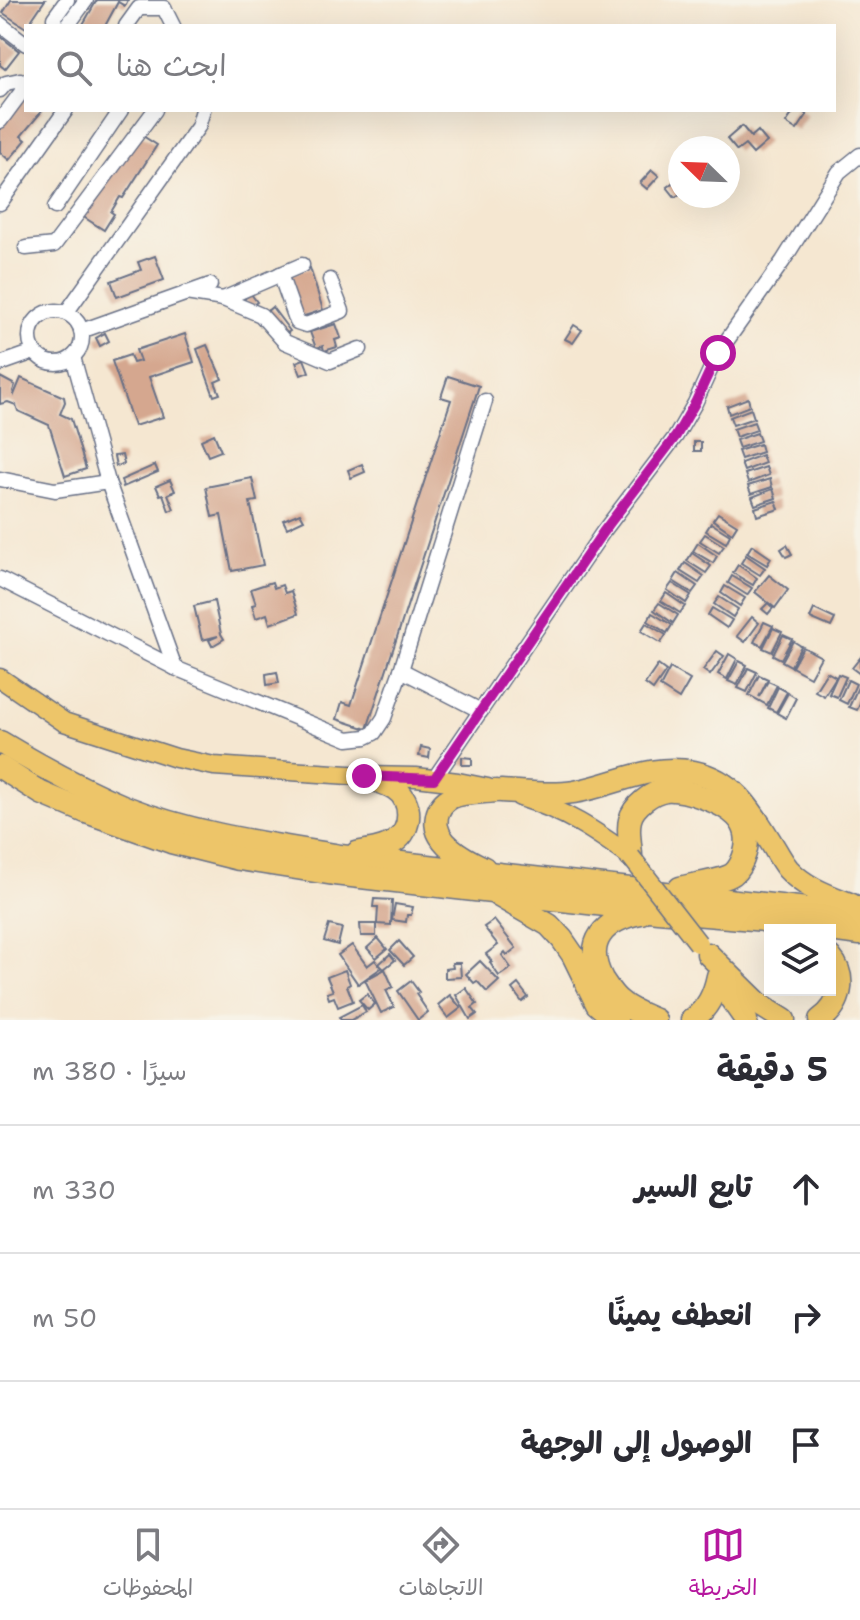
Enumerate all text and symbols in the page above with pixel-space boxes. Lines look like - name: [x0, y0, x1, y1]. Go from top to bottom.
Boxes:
- search box: [24, 24, 836, 112]
- text: ابحث هنا: [116, 45, 227, 86]
- icon: search: [52, 46, 96, 90]
- north arrow: [668, 136, 740, 208]
- route start: [700, 335, 736, 371]
- route end: [346, 758, 382, 794]
- map controls: [764, 924, 836, 996]
- button: layers: [764, 924, 836, 996]
- text: 5 دقيقة: [717, 1046, 828, 1092]
- text: سيرًا · 380 m: [32, 1053, 187, 1088]
- text: تابع السير: [635, 1166, 752, 1207]
- icon: ahead: [784, 1167, 828, 1211]
- text: 330 m: [32, 1172, 116, 1207]
- text: انعطف يمينًا: [608, 1294, 752, 1335]
- icon: right: [784, 1295, 828, 1339]
- text: 50 m: [32, 1300, 97, 1335]
- text: الوصول إلى الوجهة: [520, 1422, 752, 1463]
- icon: arrive: [784, 1423, 828, 1467]
- tab: المحفوظات: [103, 1523, 193, 1607]
- tab: الاتجاهات: [399, 1523, 483, 1607]
- tab: الخريطة: [689, 1523, 757, 1607]

